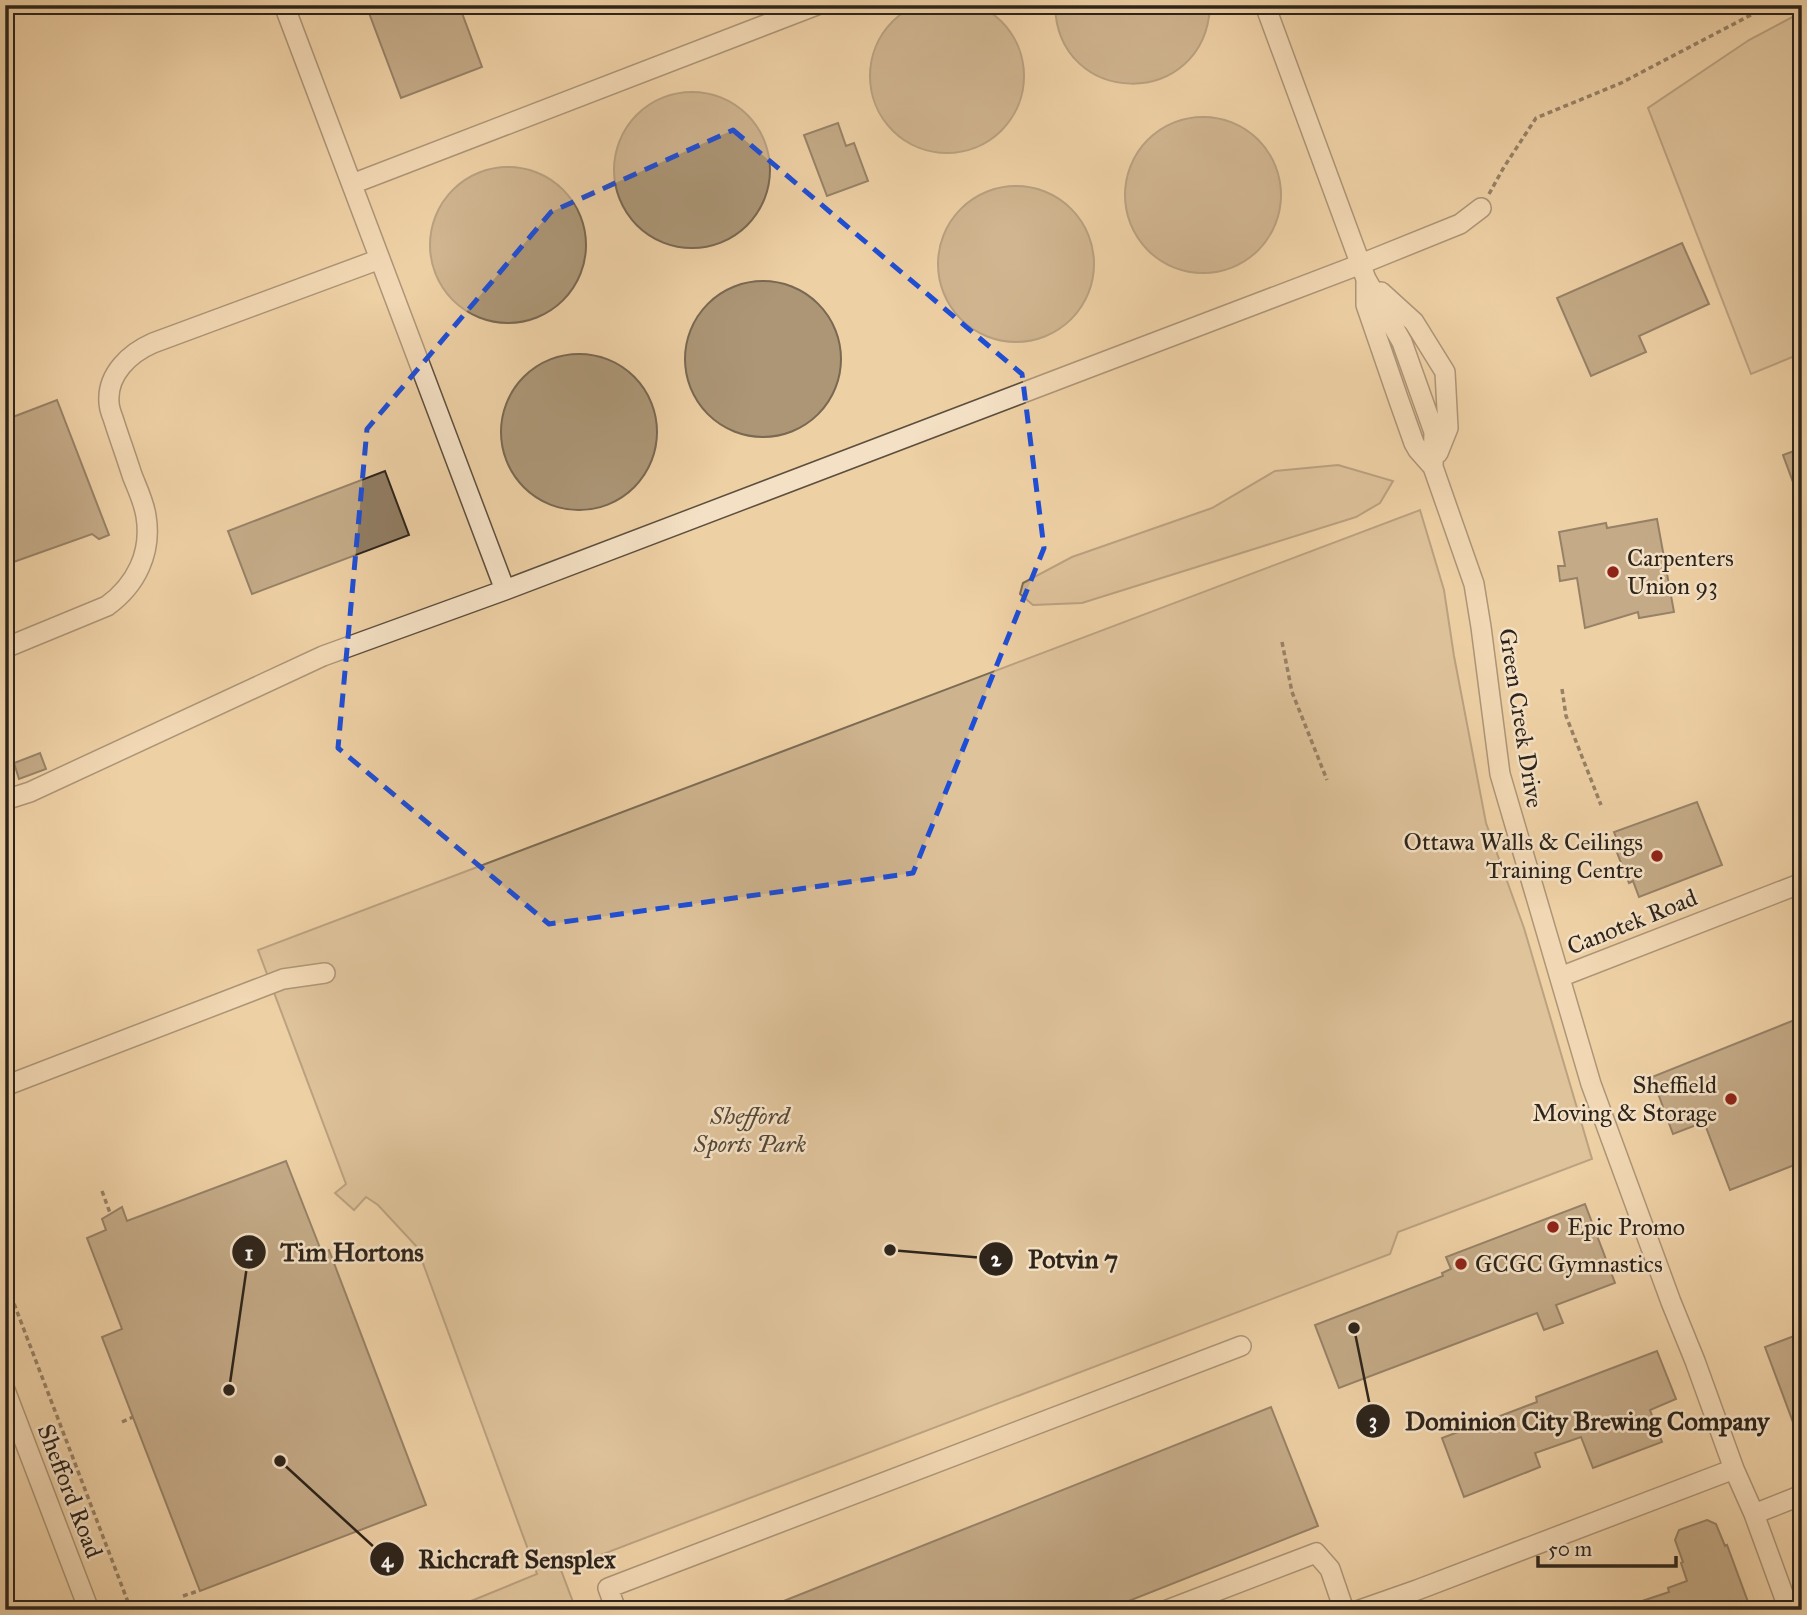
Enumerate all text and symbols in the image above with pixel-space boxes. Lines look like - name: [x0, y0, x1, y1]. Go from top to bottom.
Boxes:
- place label: Carpenters Union 93: [1627, 543, 1734, 601]
- marker: Carpenters Union 93: [1605, 564, 1621, 580]
- street label: Green Creek Drive: [1492, 626, 1550, 810]
- place label: Ottawa Walls & Ceilings Training Centre: [1404, 827, 1643, 885]
- marker: Ottawa Walls & Ceilings Training Centre: [1649, 848, 1665, 864]
- street label: Canotek Road: [1563, 882, 1701, 962]
- place label: Sheffield Moving & Storage: [1533, 1070, 1717, 1128]
- marker: Sheffield Moving & Storage: [1723, 1091, 1739, 1107]
- park label: Shefford Sports Park: [693, 1101, 807, 1159]
- place label: Epic Promo: [1567, 1212, 1685, 1242]
- marker: Epic Promo: [1545, 1219, 1561, 1235]
- callout: Tim Hortons: [231, 1229, 438, 1276]
- text: Tim Hortons: [279, 1236, 424, 1268]
- callout: Potvin 7: [979, 1236, 1132, 1283]
- text: 1: [245, 1240, 253, 1266]
- text: Potvin 7: [1028, 1243, 1118, 1275]
- text: 2: [991, 1246, 1002, 1272]
- place label: GCGC Gymnastics: [1475, 1249, 1663, 1279]
- marker: GCGC Gymnastics: [1453, 1256, 1469, 1272]
- callout: Dominion City Brewing Company: [1355, 1397, 1783, 1444]
- text: Dominion City Brewing Company: [1405, 1405, 1771, 1438]
- text: 3: [1369, 1408, 1377, 1434]
- street label: Shefford Road: [31, 1420, 109, 1562]
- scale bar: [1538, 1524, 1676, 1568]
- callout: Richcraft Sensplex: [369, 1536, 630, 1583]
- text: 50 m: [1548, 1536, 1593, 1562]
- text: Richcraft Sensplex: [418, 1543, 616, 1575]
- text: 4: [381, 1547, 394, 1573]

